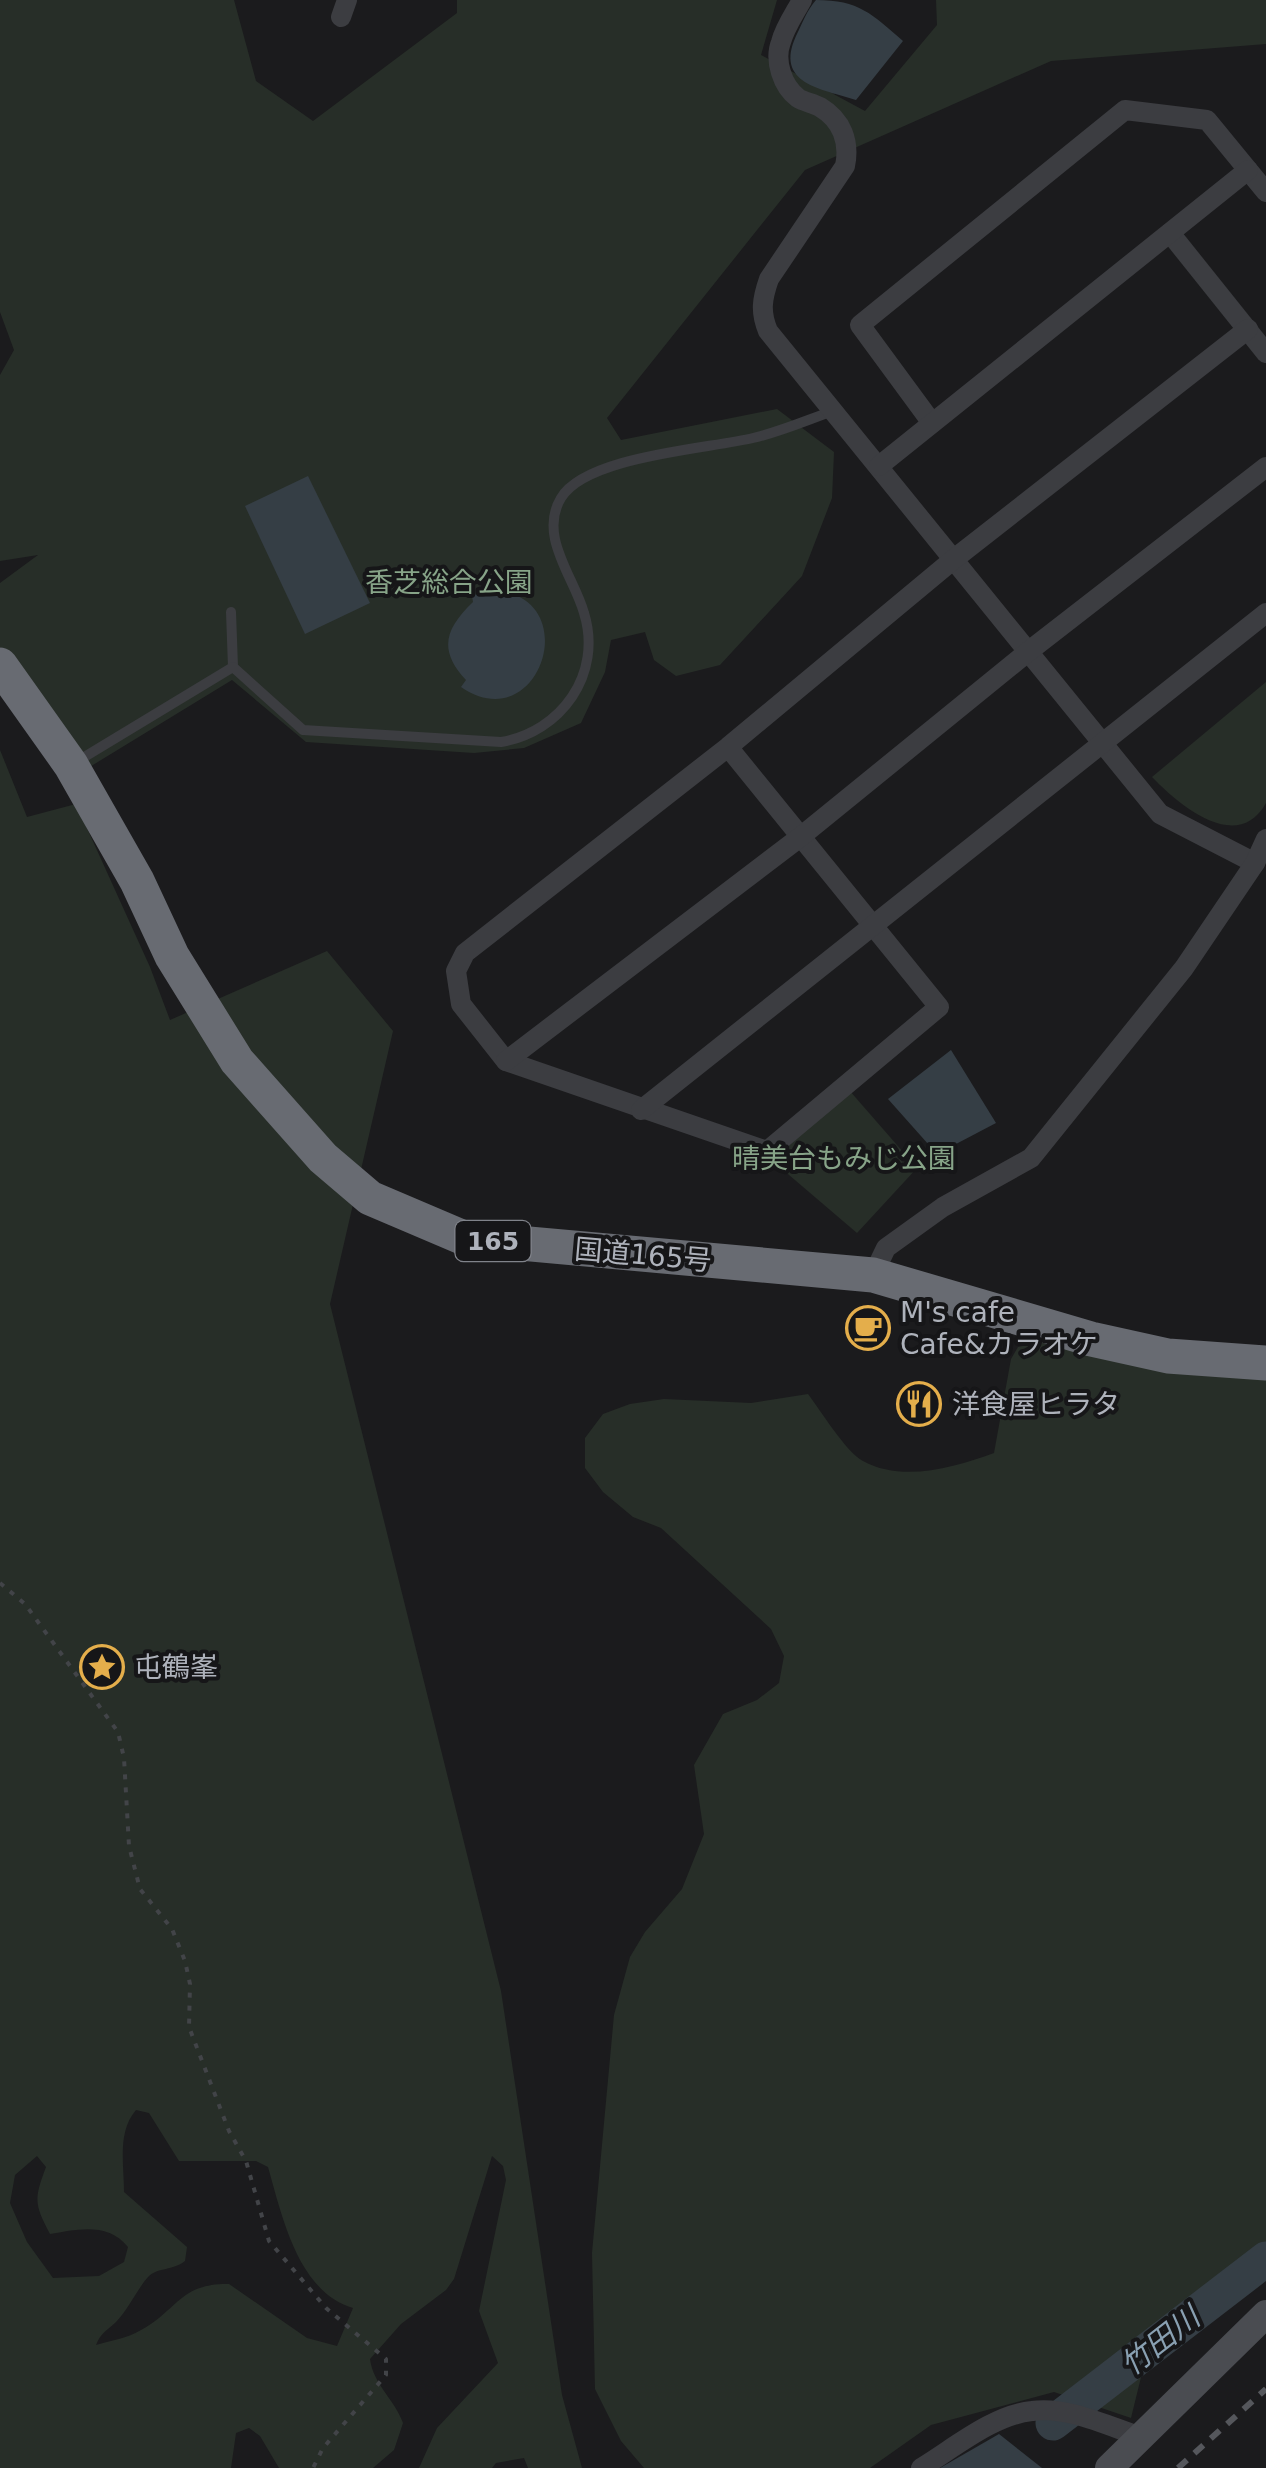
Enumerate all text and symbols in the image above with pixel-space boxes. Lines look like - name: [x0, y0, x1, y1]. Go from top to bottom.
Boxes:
- park label: 香芝総合公園: [365, 566, 533, 599]
- park label: 晴美台もみじ公園: [732, 1142, 956, 1175]
- road number: 165: [456, 1221, 530, 1261]
- street label: 国道165号: [573, 1233, 713, 1277]
- place label: M's cafe Cafe&カラオケ: [900, 1296, 1098, 1361]
- cafe icon: M's cafe Cafe&カラオケ: [845, 1305, 891, 1351]
- restaurant icon: 洋食屋ヒラタ: [896, 1381, 942, 1427]
- place label: 洋食屋ヒラタ: [952, 1388, 1120, 1421]
- place icon: 屯鶴峯: [79, 1644, 125, 1690]
- place label: 屯鶴峯: [134, 1651, 218, 1684]
- water label: 竹田川: [1114, 2298, 1209, 2382]

